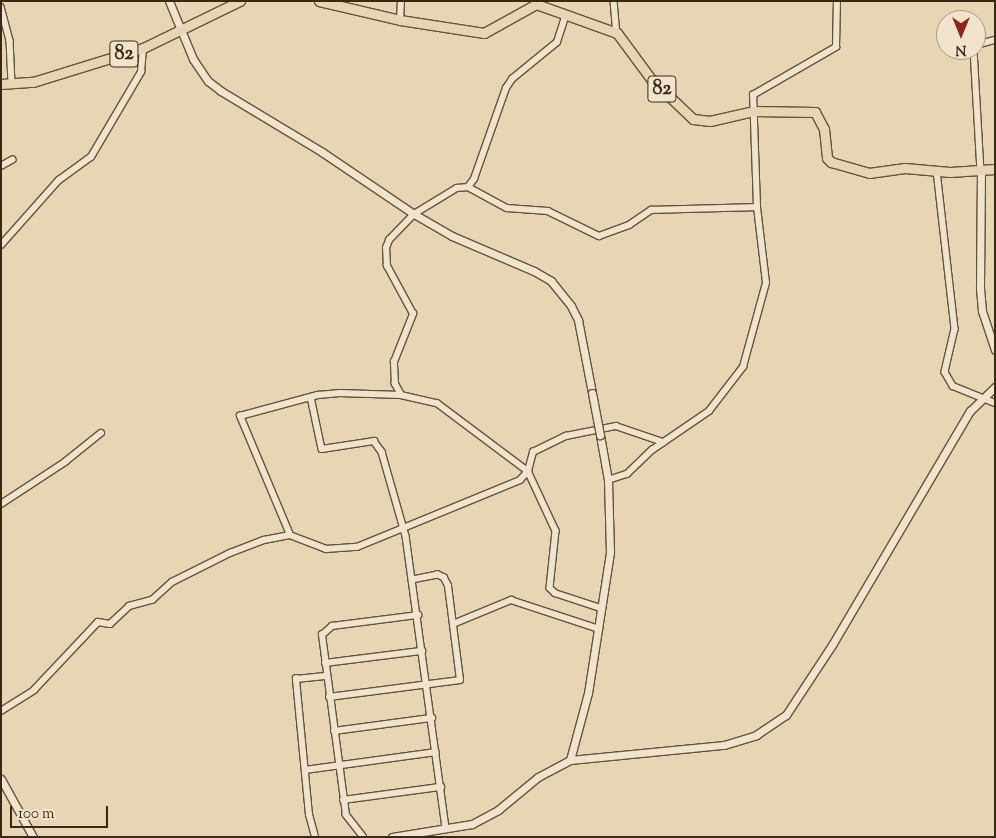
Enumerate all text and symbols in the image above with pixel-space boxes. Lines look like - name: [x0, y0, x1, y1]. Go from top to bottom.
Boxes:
- north arrow: [936, 10, 986, 60]
- road number: 82: [109, 36, 139, 72]
- text: N: [955, 39, 967, 59]
- road number: 82: [647, 72, 677, 106]
- scale bar: [12, 796, 110, 828]
- text: 100 m: [18, 804, 54, 825]

